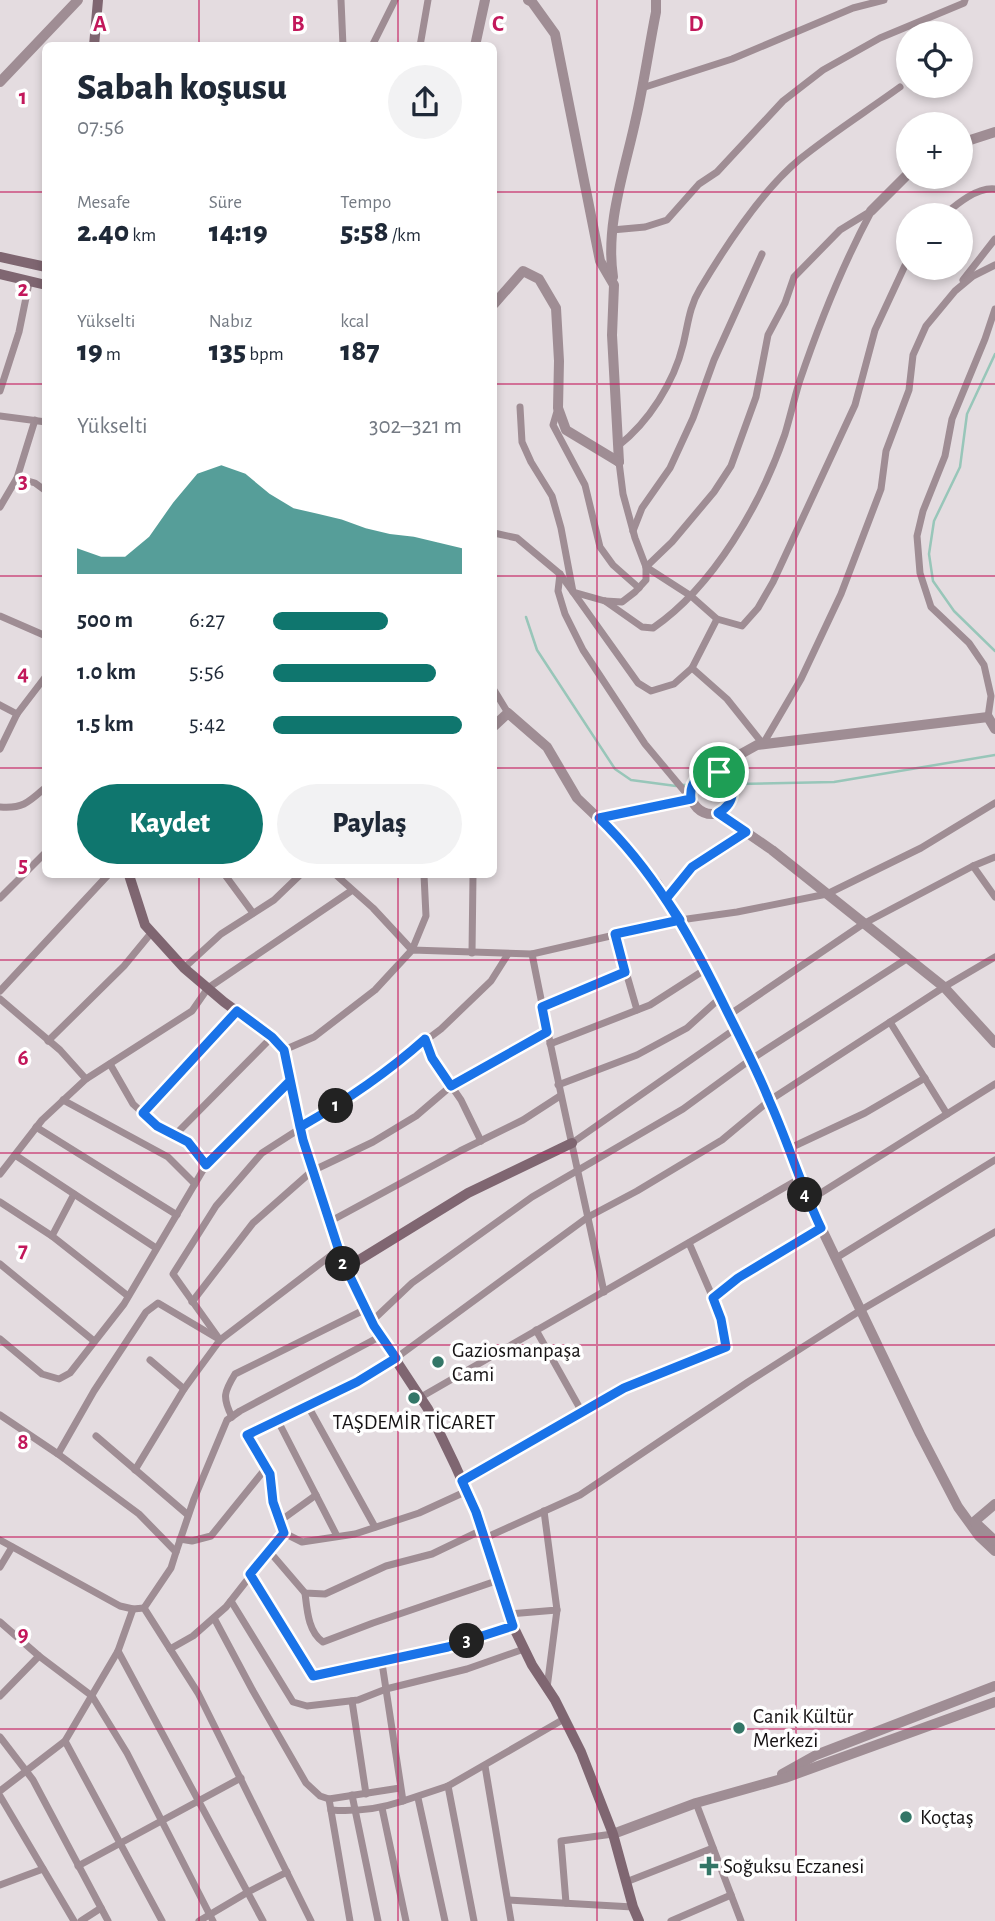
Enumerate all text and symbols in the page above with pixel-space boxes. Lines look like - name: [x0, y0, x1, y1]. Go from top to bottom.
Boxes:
- text: A: [93, 13, 107, 36]
- text: B: [291, 13, 305, 36]
- text: C: [492, 13, 504, 36]
- text: D: [688, 13, 704, 36]
- map controls: [896, 21, 973, 280]
- button: locate: [896, 21, 973, 98]
- button: share: [388, 65, 462, 139]
- text: Sabah koşusu: [77, 69, 287, 107]
- text: 1: [19, 86, 27, 109]
- button: +: [896, 112, 973, 189]
- text: 07:56: [77, 116, 124, 139]
- text: Mesafe: [77, 193, 130, 212]
- text: Süre: [209, 193, 242, 212]
- text: Tempo: [340, 193, 391, 212]
- button: −: [896, 203, 973, 280]
- text: 2.40: [77, 217, 129, 247]
- text: 14:19: [209, 217, 268, 247]
- text: 5:58: [340, 217, 389, 247]
- text: km: [129, 226, 156, 245]
- text: /km: [389, 226, 421, 245]
- text: 2: [18, 278, 29, 301]
- text: Yükselti: [77, 312, 135, 331]
- text: Nabız: [209, 312, 252, 331]
- text: kcal: [340, 312, 369, 331]
- text: 19: [77, 336, 103, 366]
- text: 135: [209, 336, 246, 366]
- text: 187: [340, 336, 380, 366]
- text: m: [103, 345, 121, 364]
- text: bpm: [246, 345, 284, 364]
- text: Yükselti: [77, 415, 148, 438]
- text: 302–321 m: [369, 415, 462, 438]
- text: 3: [18, 470, 28, 493]
- text: 500 m: [77, 609, 133, 632]
- text: 6:27: [189, 609, 225, 632]
- text: 1.0 km: [77, 661, 136, 684]
- text: 5:56: [189, 661, 224, 684]
- text: 4: [17, 662, 29, 685]
- text: 1.5 km: [77, 713, 134, 736]
- text: 5:42: [189, 713, 225, 736]
- pin: [689, 742, 749, 802]
- icon: arrive: [700, 753, 738, 791]
- button: Kaydet: [77, 784, 263, 864]
- button: Paylaş: [277, 784, 462, 864]
- text: 5: [18, 854, 28, 877]
- text: 6: [17, 1047, 29, 1070]
- pin: 1: [318, 1088, 354, 1124]
- text: 1: [332, 1096, 339, 1115]
- pin: 4: [788, 1178, 822, 1212]
- text: 4: [800, 1185, 809, 1204]
- text: 7: [18, 1239, 28, 1262]
- pin: 2: [326, 1246, 360, 1282]
- text: 2: [338, 1254, 347, 1273]
- place label: Gaziosmanpaşa Cami: [452, 1340, 581, 1385]
- marker: Gaziosmanpaşa Cami: [430, 1354, 446, 1370]
- marker: TAŞDEMİR TİCARET: [406, 1390, 422, 1406]
- place label: TAŞDEMİR TİCARET: [333, 1411, 495, 1433]
- text: 8: [17, 1431, 29, 1454]
- text: 9: [17, 1623, 29, 1646]
- pin: 3: [449, 1624, 484, 1658]
- text: 3: [462, 1631, 471, 1650]
- place label: Canik Kültür Merkezi: [753, 1706, 854, 1751]
- marker: Canik Kültür Merkezi: [731, 1720, 747, 1736]
- place label: Koçtaş: [920, 1807, 974, 1828]
- marker: Koçtaş: [898, 1809, 914, 1825]
- place label: Soğuksu Eczanesi: [723, 1856, 864, 1877]
- marker: Soğuksu Eczanesi: [701, 1858, 717, 1874]

